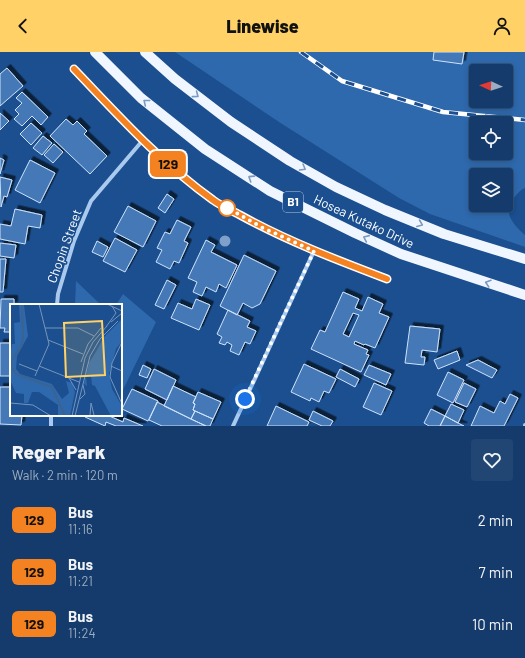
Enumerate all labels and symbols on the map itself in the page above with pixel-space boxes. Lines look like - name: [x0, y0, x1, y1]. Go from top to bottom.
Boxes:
- north arrow: [469, 64, 513, 108]
- one-way arrow: [191, 90, 198, 97]
- one-way arrow: [143, 99, 150, 106]
- line badge: 129: [145, 151, 191, 177]
- one-way arrow: [299, 164, 306, 171]
- one-way arrow: [248, 175, 255, 183]
- street label: Hosea Kutako Drive: [311, 191, 417, 251]
- road number: B1: [283, 192, 303, 212]
- unlabelled marker: [218, 199, 236, 217]
- street label: Chopin Street: [43, 207, 85, 285]
- one-way arrow: [417, 220, 424, 228]
- one-way arrow: [363, 235, 370, 243]
- one-way arrow: [485, 279, 492, 288]
- inset map: [10, 304, 122, 416]
- your location: [235, 389, 255, 409]

